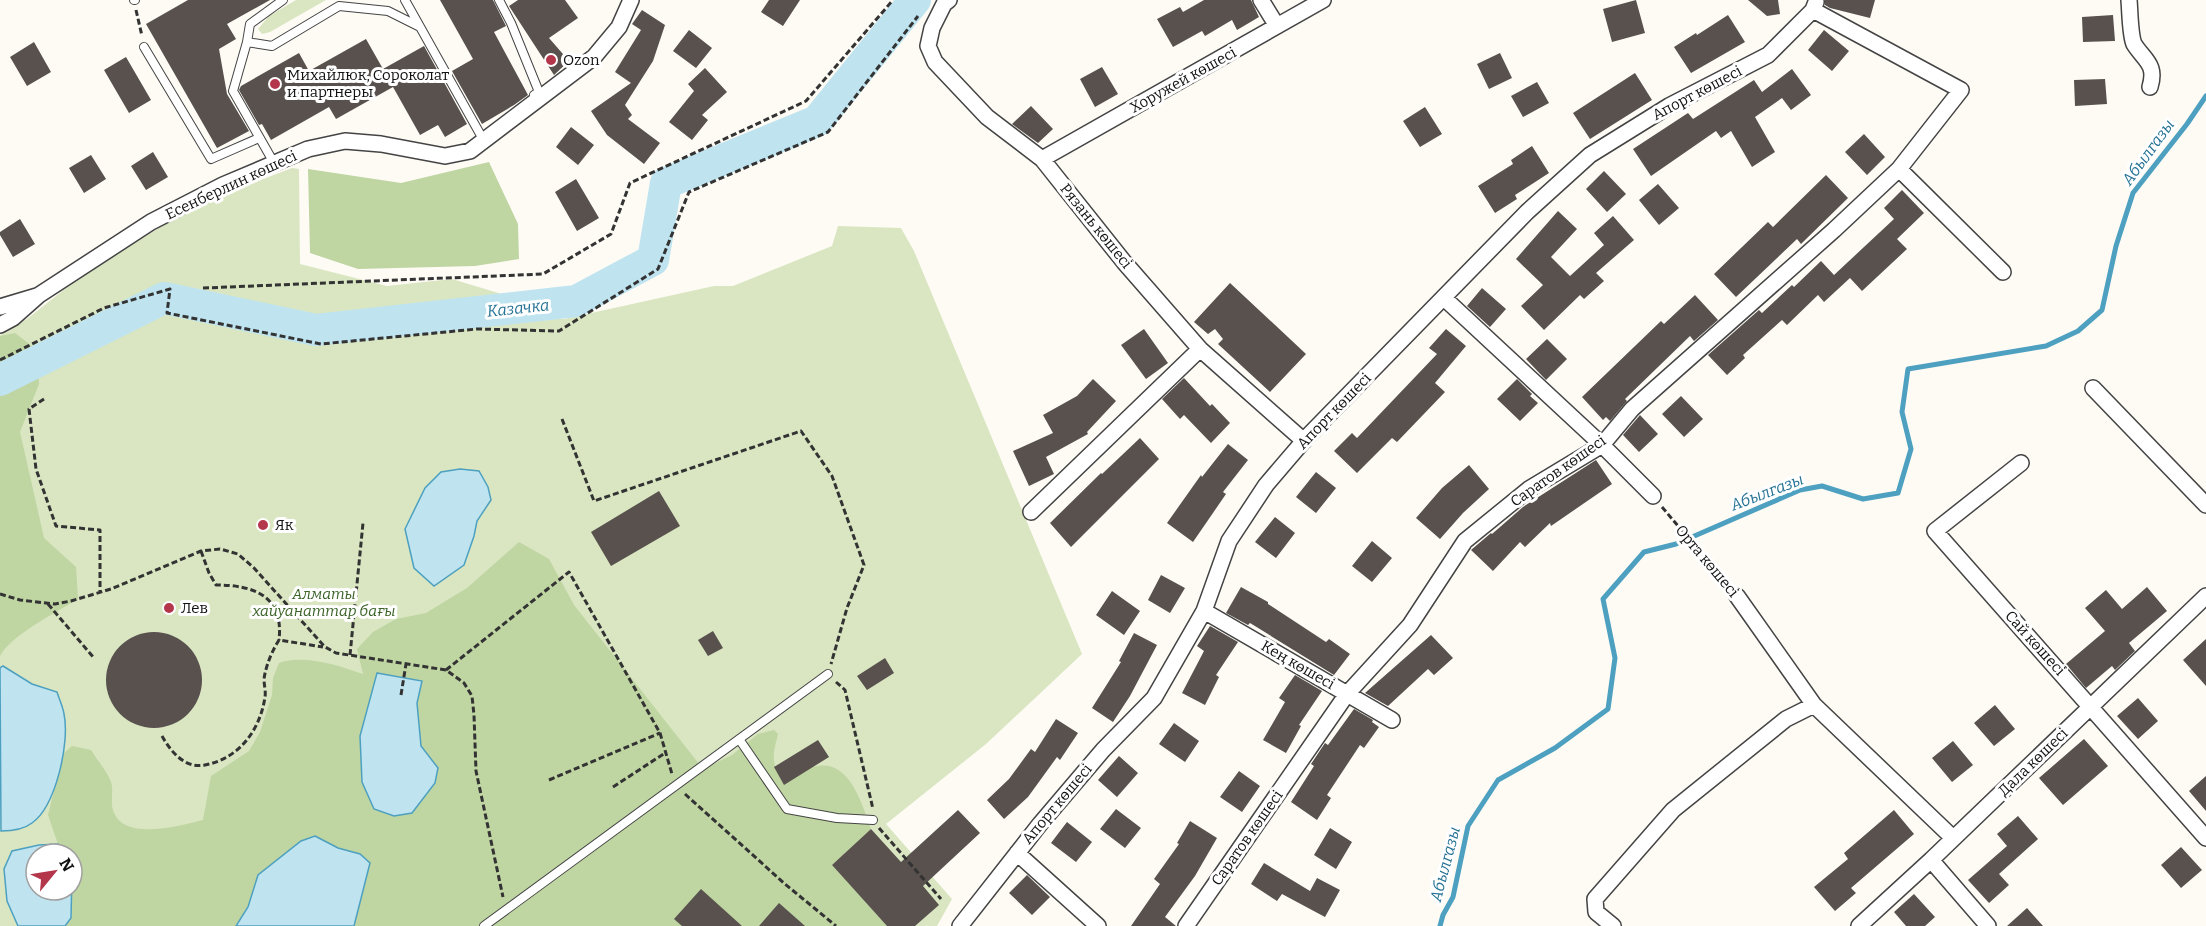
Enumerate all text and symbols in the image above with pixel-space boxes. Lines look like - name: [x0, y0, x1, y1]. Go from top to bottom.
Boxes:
- street label: Хоружей көшесі: [1127, 43, 1240, 117]
- place label: Ozon: [563, 51, 600, 69]
- marker: Ozon: [544, 53, 558, 67]
- street label: Апорт көшесі: [1649, 62, 1745, 124]
- place label: Михайлюк, Сороколат и партнеры: [287, 66, 449, 101]
- marker: Михайлюк, Сороколат и партнеры: [268, 77, 282, 91]
- water label: Абылгазы: [2117, 115, 2178, 189]
- street label: Есенберлин көшесі: [163, 146, 300, 223]
- street label: Рязань көшесі: [1056, 180, 1136, 272]
- water label: Казачка: [486, 295, 550, 321]
- street label: Апорт көшесі: [1293, 369, 1375, 453]
- street label: Саратов көшесі: [1507, 431, 1610, 511]
- water label: Абылгазы: [1727, 469, 1806, 515]
- place label: Як: [275, 516, 294, 534]
- marker: Як: [256, 518, 270, 532]
- street label: Орта көшесі: [1672, 521, 1743, 601]
- park label: Алматы хайуанаттар бағы: [251, 585, 396, 620]
- place label: Лев: [181, 599, 208, 617]
- marker: Лев: [162, 601, 176, 615]
- street label: Сай көшесі: [2001, 607, 2069, 680]
- street label: Кең көшесі: [1258, 637, 1338, 694]
- street label: Дала көшесі: [1995, 724, 2072, 800]
- street label: Апорт көшесі: [1018, 760, 1096, 848]
- street label: Саратов көшесі: [1207, 786, 1287, 889]
- water label: Абылгазы: [1426, 825, 1464, 904]
- north arrow: [24, 842, 84, 902]
- text: N: [55, 855, 78, 875]

